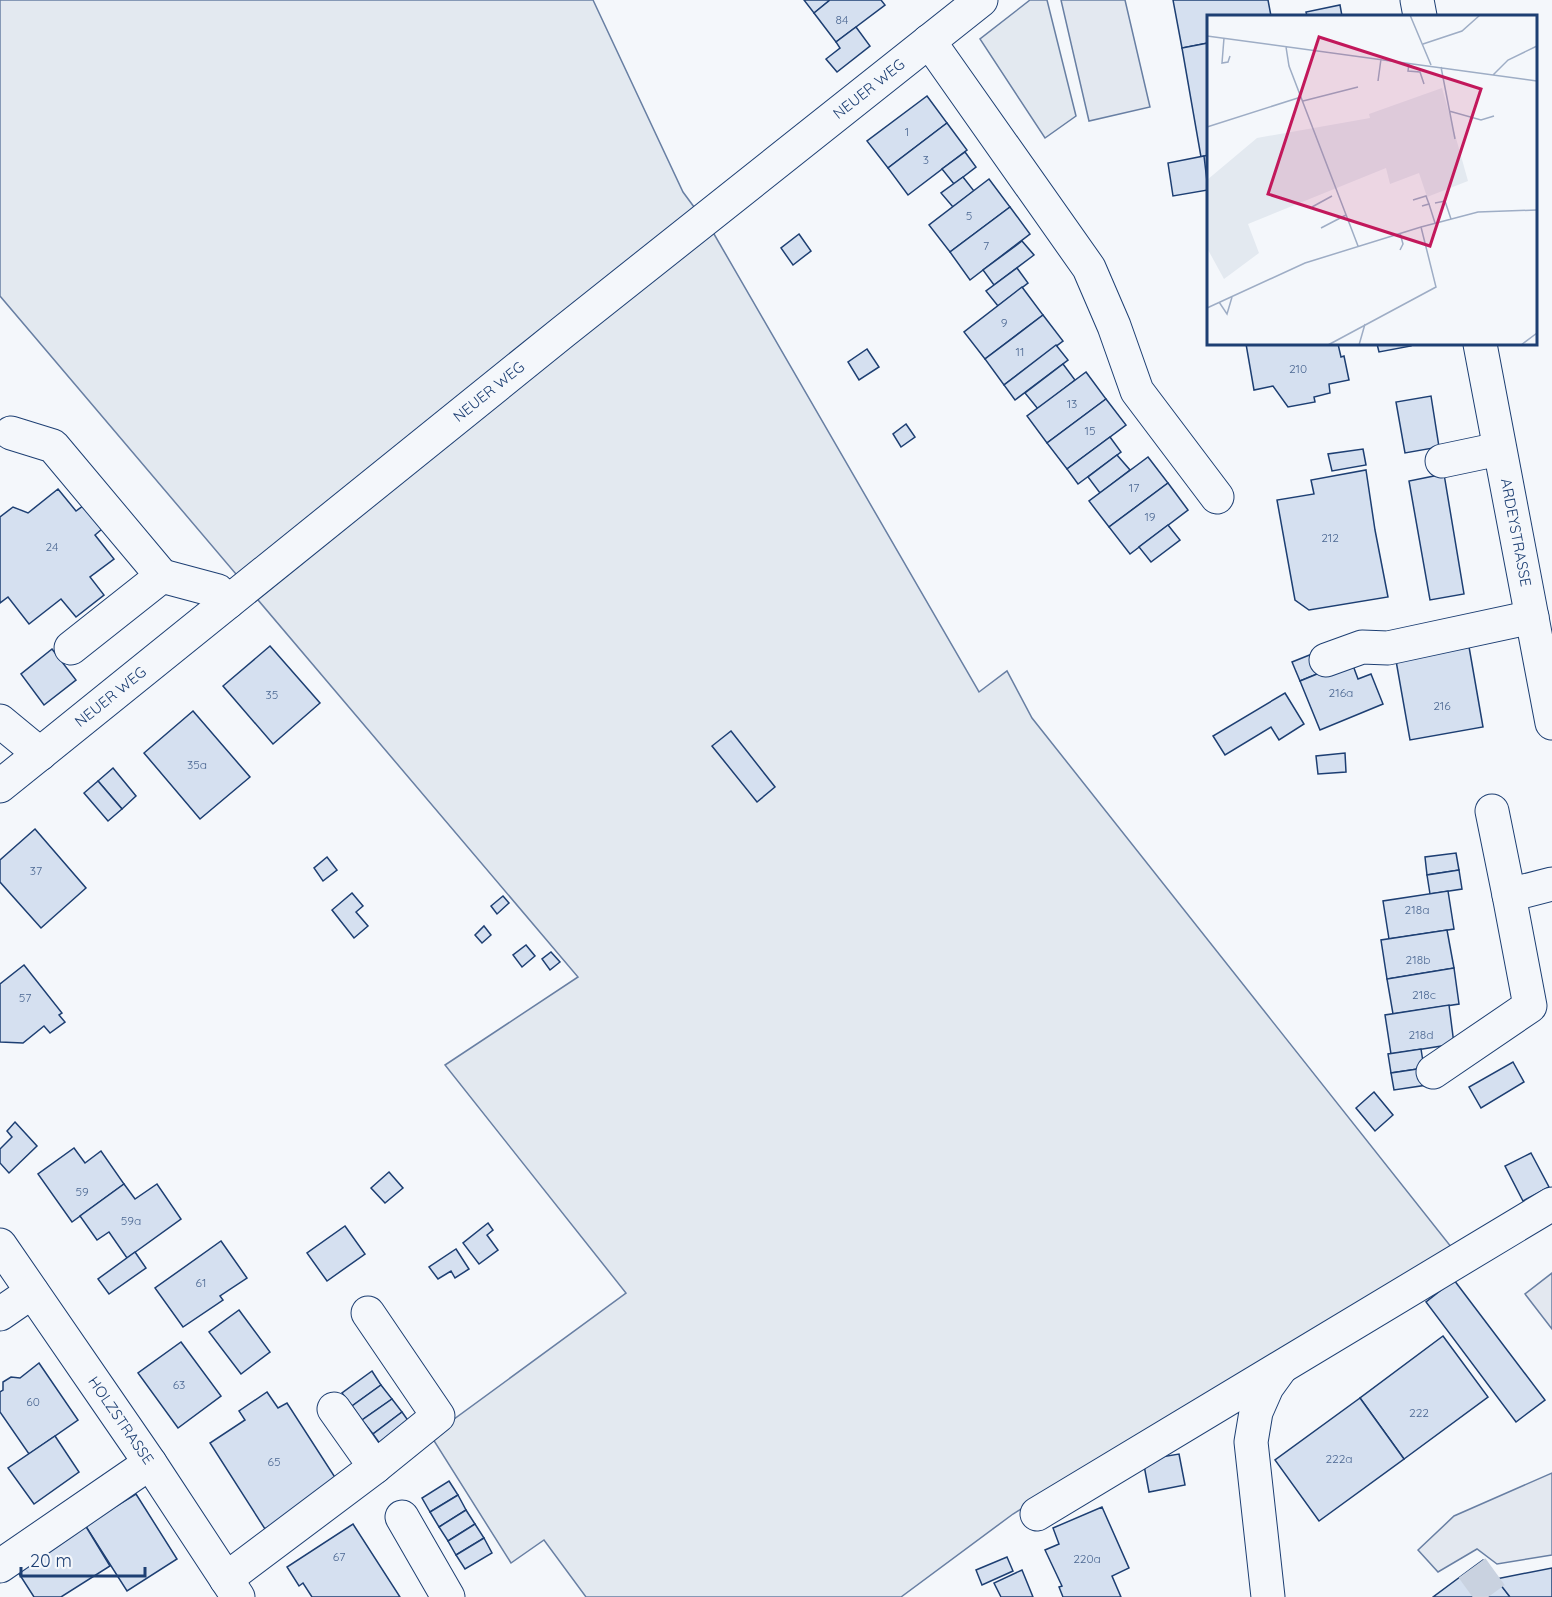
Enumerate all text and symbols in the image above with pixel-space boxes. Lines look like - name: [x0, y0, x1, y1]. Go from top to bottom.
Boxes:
- house number: 84: [836, 12, 848, 27]
- inset map: [1207, 15, 1537, 345]
- street label: NEUER WEG: [829, 54, 908, 123]
- house number: 1: [905, 124, 909, 139]
- house number: 3: [923, 152, 929, 167]
- house number: 5: [966, 208, 972, 223]
- house number: 7: [983, 238, 989, 253]
- house number: 9: [1001, 315, 1008, 330]
- house number: 11: [1016, 344, 1024, 359]
- street label: NEUER WEG: [449, 357, 528, 426]
- house number: 210: [1289, 361, 1307, 376]
- house number: 13: [1067, 396, 1077, 411]
- house number: 15: [1085, 423, 1095, 438]
- street label: ARDEYSTRASSE: [1497, 477, 1536, 588]
- house number: 17: [1129, 480, 1139, 495]
- house number: 19: [1144, 509, 1156, 524]
- house number: 212: [1321, 530, 1339, 545]
- house number: 24: [46, 539, 58, 554]
- street label: NEUER WEG: [71, 662, 150, 731]
- house number: 216a: [1329, 685, 1353, 700]
- house number: 35: [266, 687, 278, 702]
- house number: 216: [1433, 698, 1451, 713]
- house number: 35a: [187, 757, 207, 772]
- house number: 37: [30, 863, 42, 878]
- house number: 218a: [1405, 902, 1429, 917]
- house number: 218b: [1406, 952, 1430, 967]
- house number: 218c: [1412, 987, 1436, 1002]
- house number: 57: [19, 990, 31, 1005]
- house number: 218d: [1409, 1027, 1433, 1042]
- house number: 59: [75, 1184, 89, 1199]
- house number: 59a: [121, 1213, 141, 1228]
- house number: 61: [196, 1275, 206, 1290]
- street label: HOLZSTRASSE: [84, 1373, 158, 1468]
- house number: 63: [173, 1377, 185, 1392]
- house number: 60: [26, 1394, 40, 1409]
- house number: 222: [1409, 1405, 1429, 1420]
- house number: 222a: [1325, 1451, 1353, 1466]
- house number: 65: [268, 1454, 281, 1469]
- scale bar: [21, 1540, 146, 1578]
- text: 20 m: [30, 1549, 72, 1572]
- house number: 67: [333, 1549, 345, 1564]
- house number: 220a: [1073, 1551, 1101, 1566]

